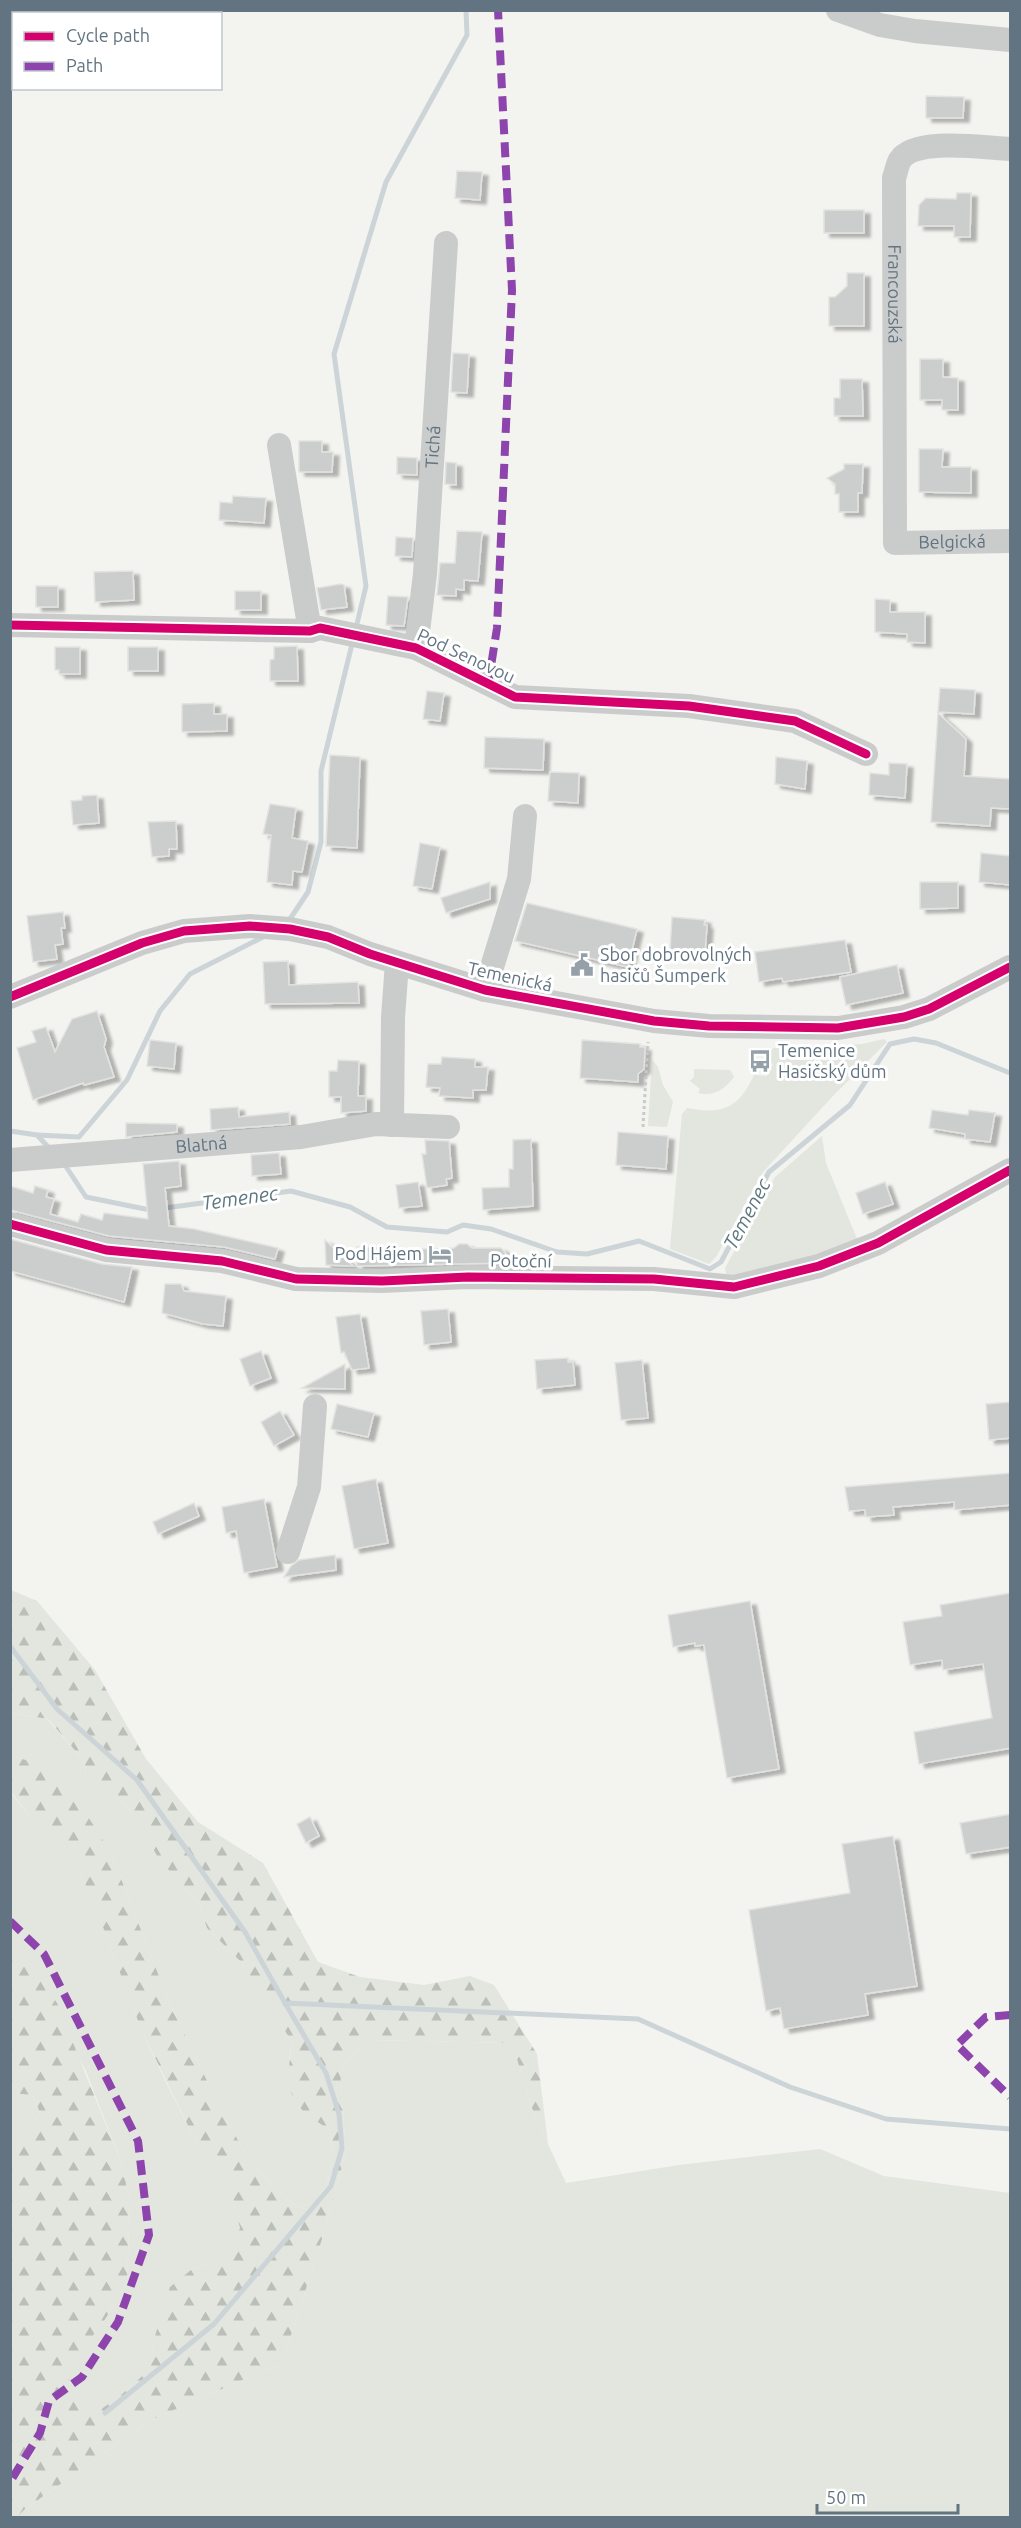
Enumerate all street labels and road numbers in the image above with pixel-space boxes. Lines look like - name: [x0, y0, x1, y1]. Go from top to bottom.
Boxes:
- street label: Francouzská: [885, 245, 905, 344]
- street label: Tichá: [421, 425, 443, 469]
- street label: Belgická: [918, 530, 986, 552]
- street label: Pod Senovou: [414, 624, 518, 686]
- street label: Temenická: [466, 957, 554, 995]
- street label: Blatná: [175, 1132, 228, 1156]
- street label: Potoční: [490, 1249, 553, 1271]

